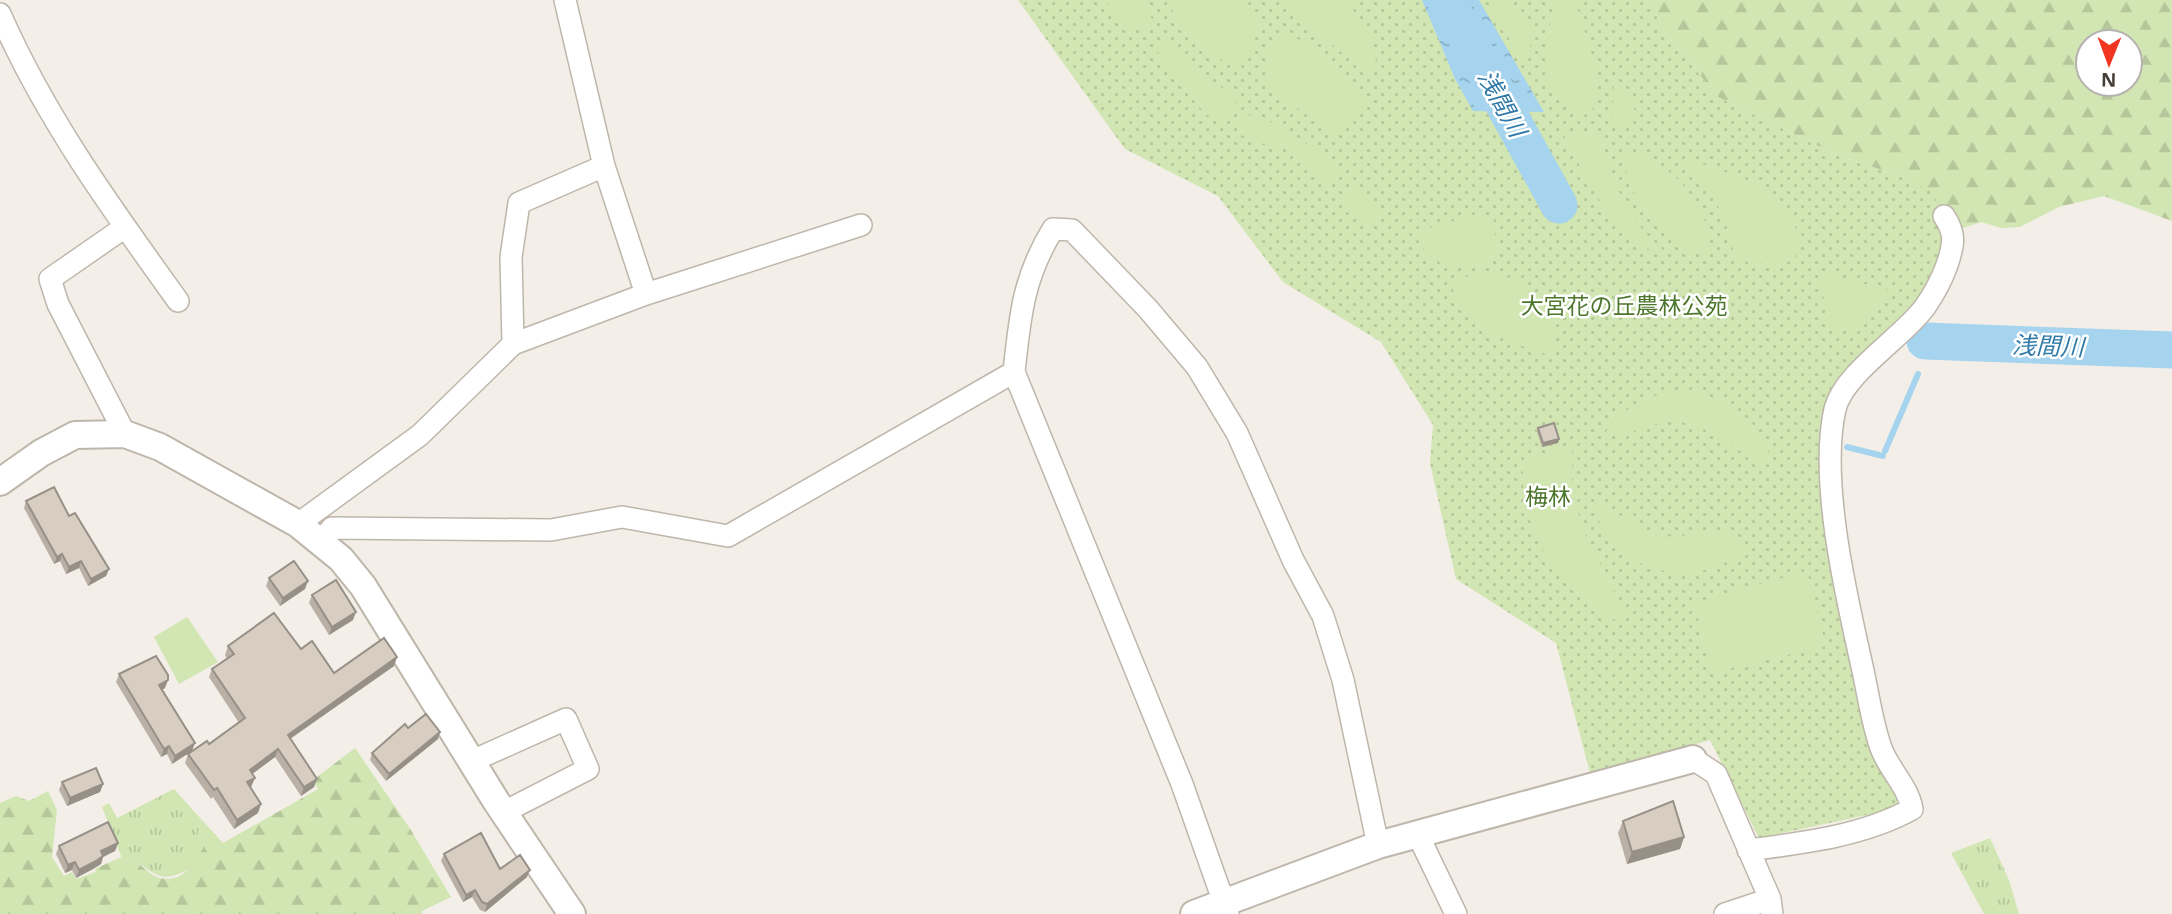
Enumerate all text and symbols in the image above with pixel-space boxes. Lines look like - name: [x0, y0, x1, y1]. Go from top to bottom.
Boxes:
- north arrow: [2074, 28, 2144, 98]
- water label: 浅間川: [1471, 64, 1536, 145]
- text: N: [2101, 67, 2117, 93]
- park label: 大宮花の丘農林公苑: [1521, 289, 1728, 321]
- water label: 浅間川: [2011, 327, 2088, 363]
- park label: 梅林: [1525, 480, 1571, 512]

